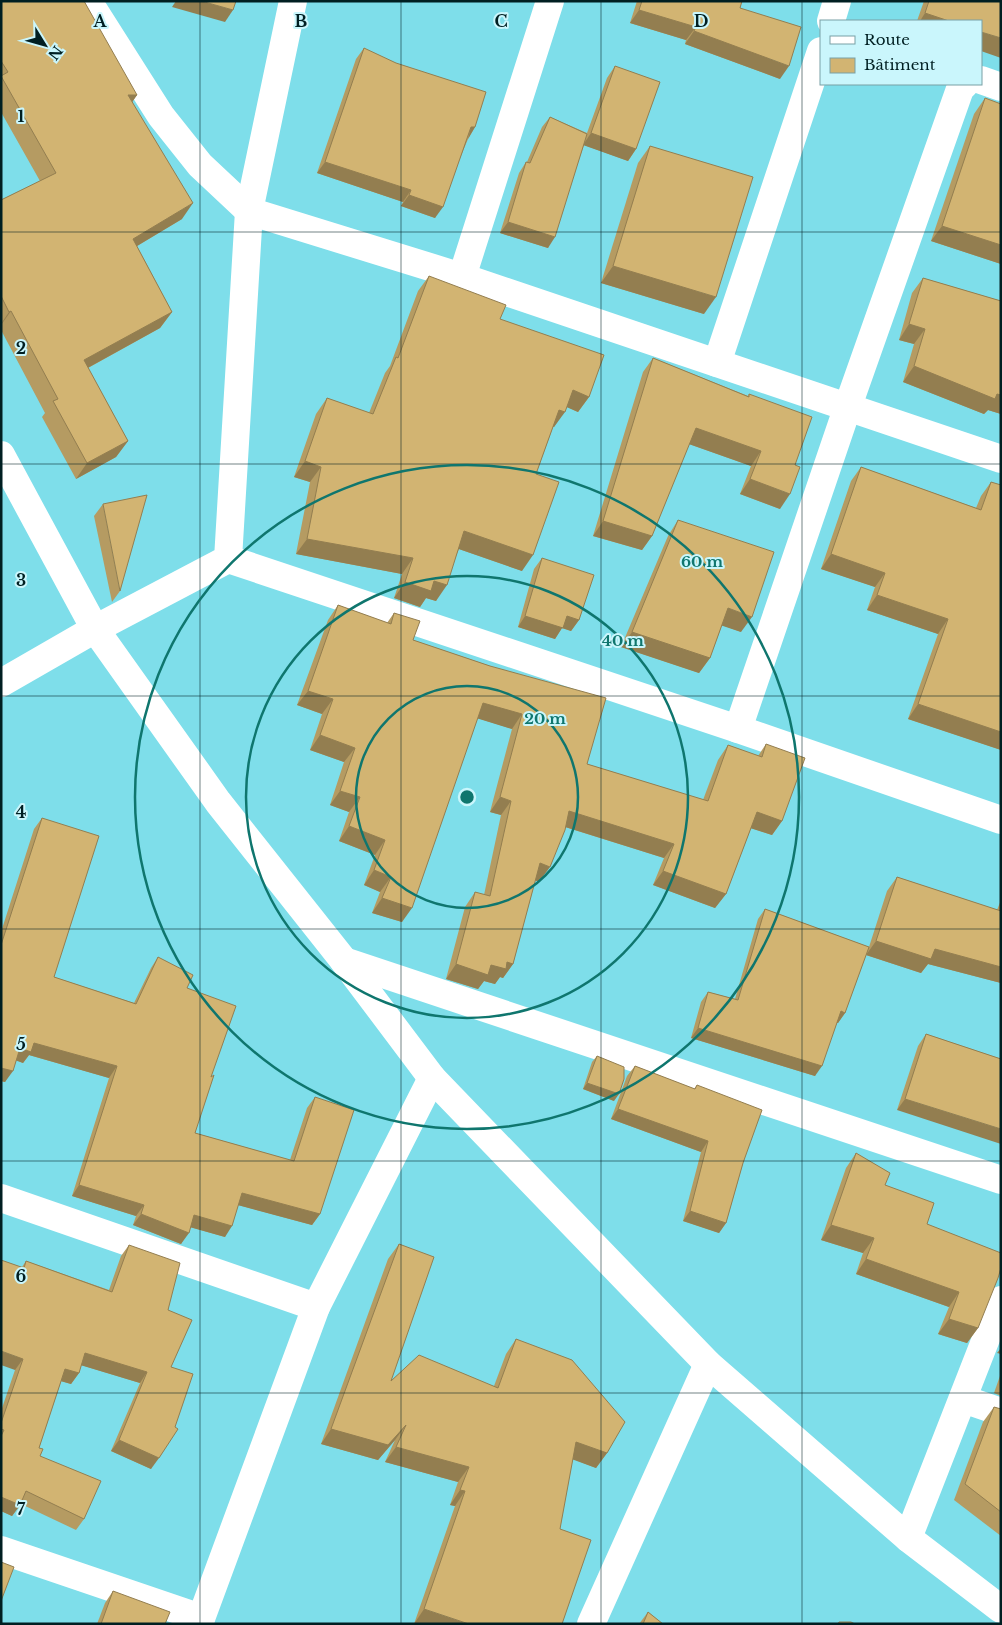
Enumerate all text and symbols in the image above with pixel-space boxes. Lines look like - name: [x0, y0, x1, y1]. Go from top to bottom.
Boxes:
- text: A: [93, 11, 108, 31]
- text: B: [295, 11, 308, 31]
- text: C: [494, 11, 508, 31]
- text: D: [694, 11, 708, 31]
- north arrow: [20, 20, 70, 70]
- legend: [820, 20, 982, 85]
- text: Route: [864, 30, 910, 49]
- text: N: [44, 42, 67, 63]
- text: Bâtiment: [864, 55, 936, 74]
- text: 1: [18, 106, 25, 126]
- text: 2: [16, 338, 26, 358]
- text: 60 m: [681, 552, 723, 571]
- text: 3: [16, 570, 26, 590]
- text: 40 m: [602, 631, 644, 650]
- text: 20 m: [524, 709, 566, 728]
- centre of rings: [458, 788, 476, 806]
- text: 4: [16, 802, 26, 822]
- text: 5: [16, 1034, 26, 1054]
- text: 6: [16, 1266, 27, 1286]
- text: 7: [17, 1499, 26, 1519]

